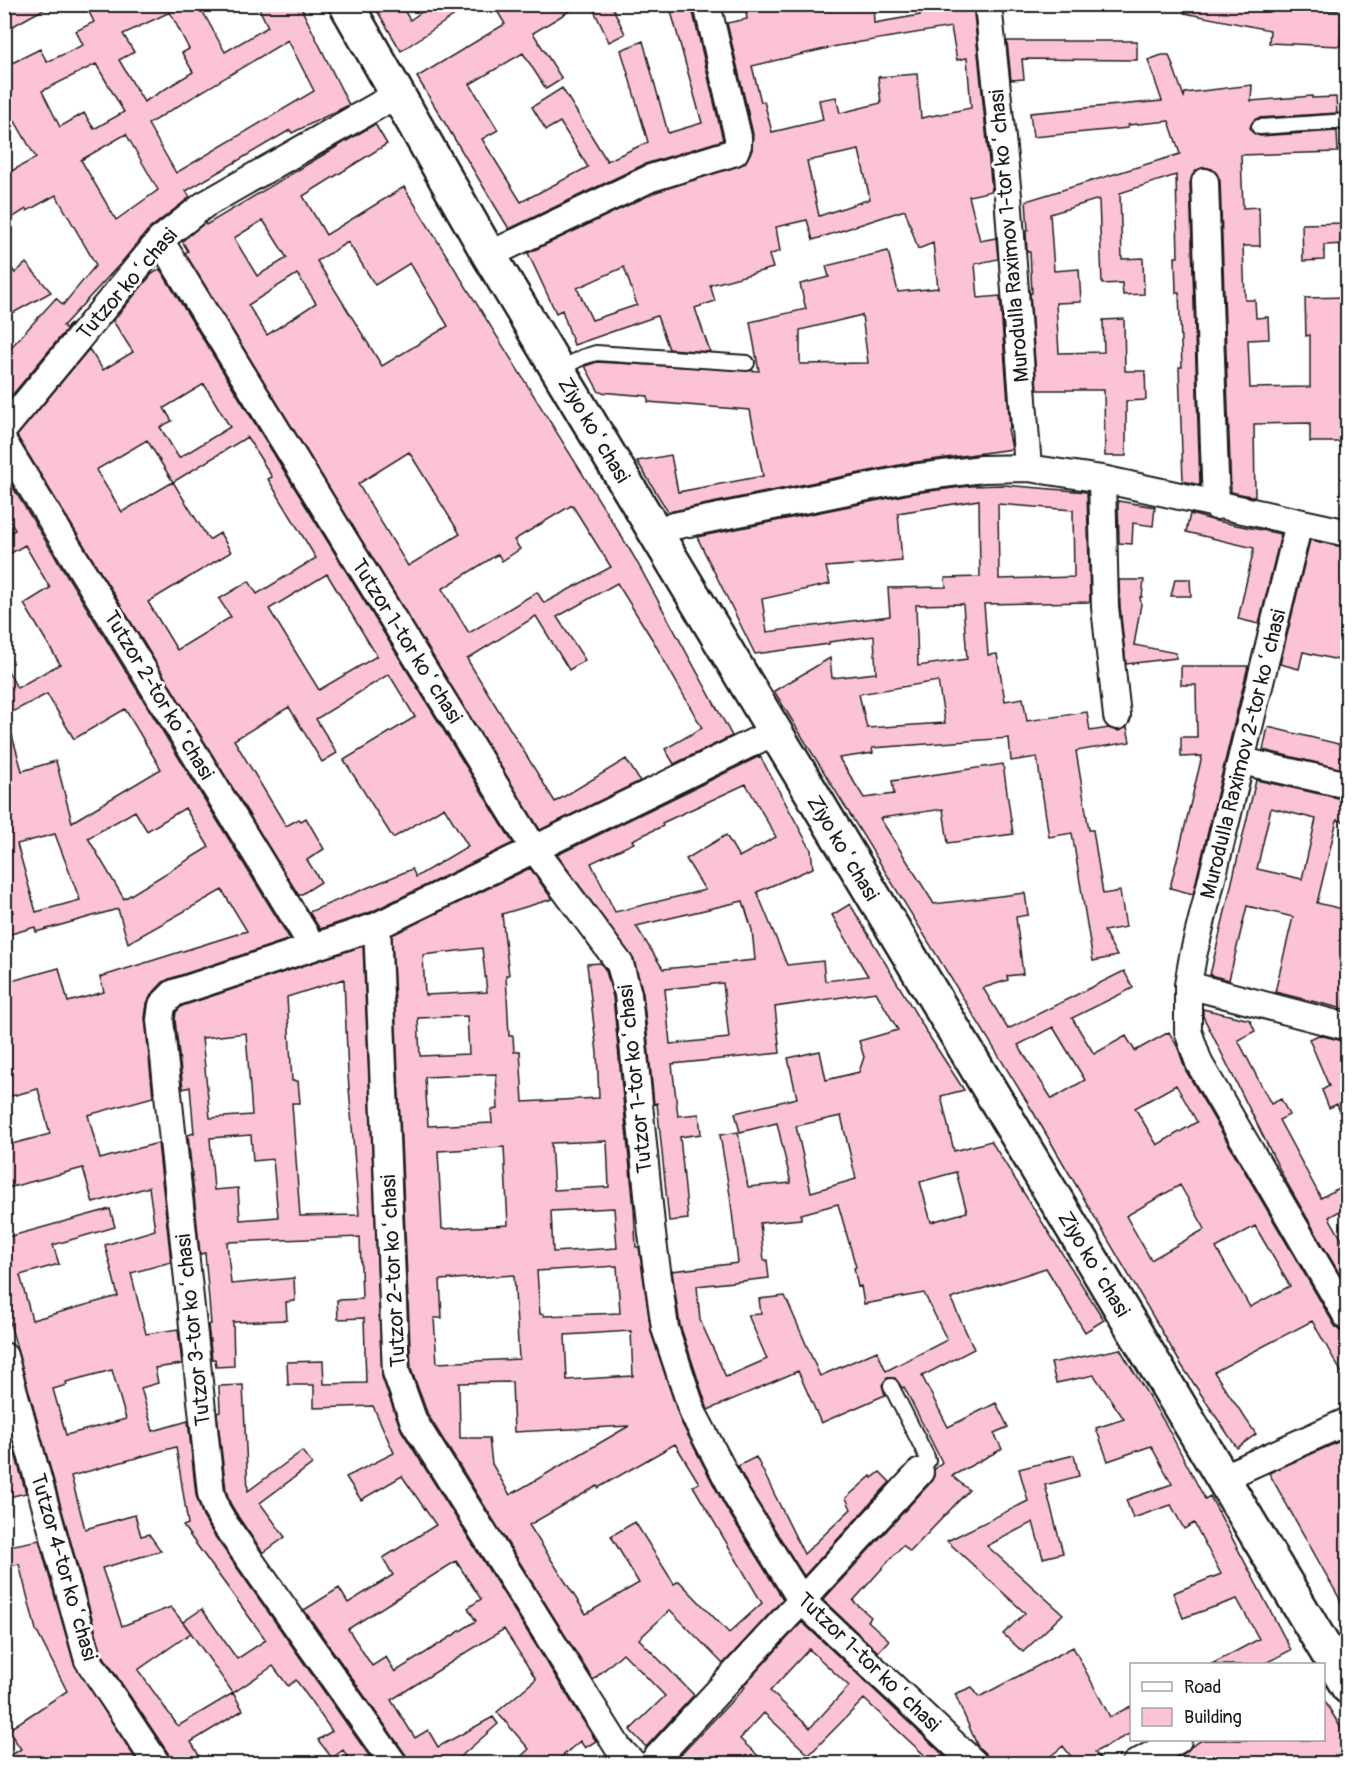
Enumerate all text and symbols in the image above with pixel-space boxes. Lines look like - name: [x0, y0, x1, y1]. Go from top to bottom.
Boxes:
- street label: Murodulla Raximov 1-tor koʻchasi: [983, 88, 1036, 383]
- street label: Tutzor koʻchasi: [71, 222, 184, 346]
- street label: Ziyo koʻchasi: [551, 372, 636, 488]
- street label: Tutzor 1-tor koʻchasi: [345, 554, 468, 729]
- street label: Tutzor 2-tor koʻchasi: [97, 606, 220, 785]
- street label: Murodulla Raximov 2-tor koʻchasi: [1194, 606, 1293, 902]
- street label: Ziyo koʻchasi: [800, 790, 885, 906]
- street label: Tutzor 1-tor koʻchasi: [612, 983, 659, 1175]
- street label: Tutzor 2-tor koʻchasi: [375, 1174, 412, 1368]
- street label: Ziyo koʻchasi: [1051, 1206, 1136, 1322]
- street label: Tutzor 3-tor koʻchasi: [170, 1232, 217, 1427]
- street label: Tutzor 4-tor koʻchasi: [24, 1471, 103, 1664]
- street label: Tutzor 1-tor koʻchasi: [791, 1587, 946, 1738]
- legend: [1130, 1663, 1325, 1741]
- text: Road: [1184, 1676, 1221, 1699]
- text: Building: [1184, 1706, 1242, 1729]

